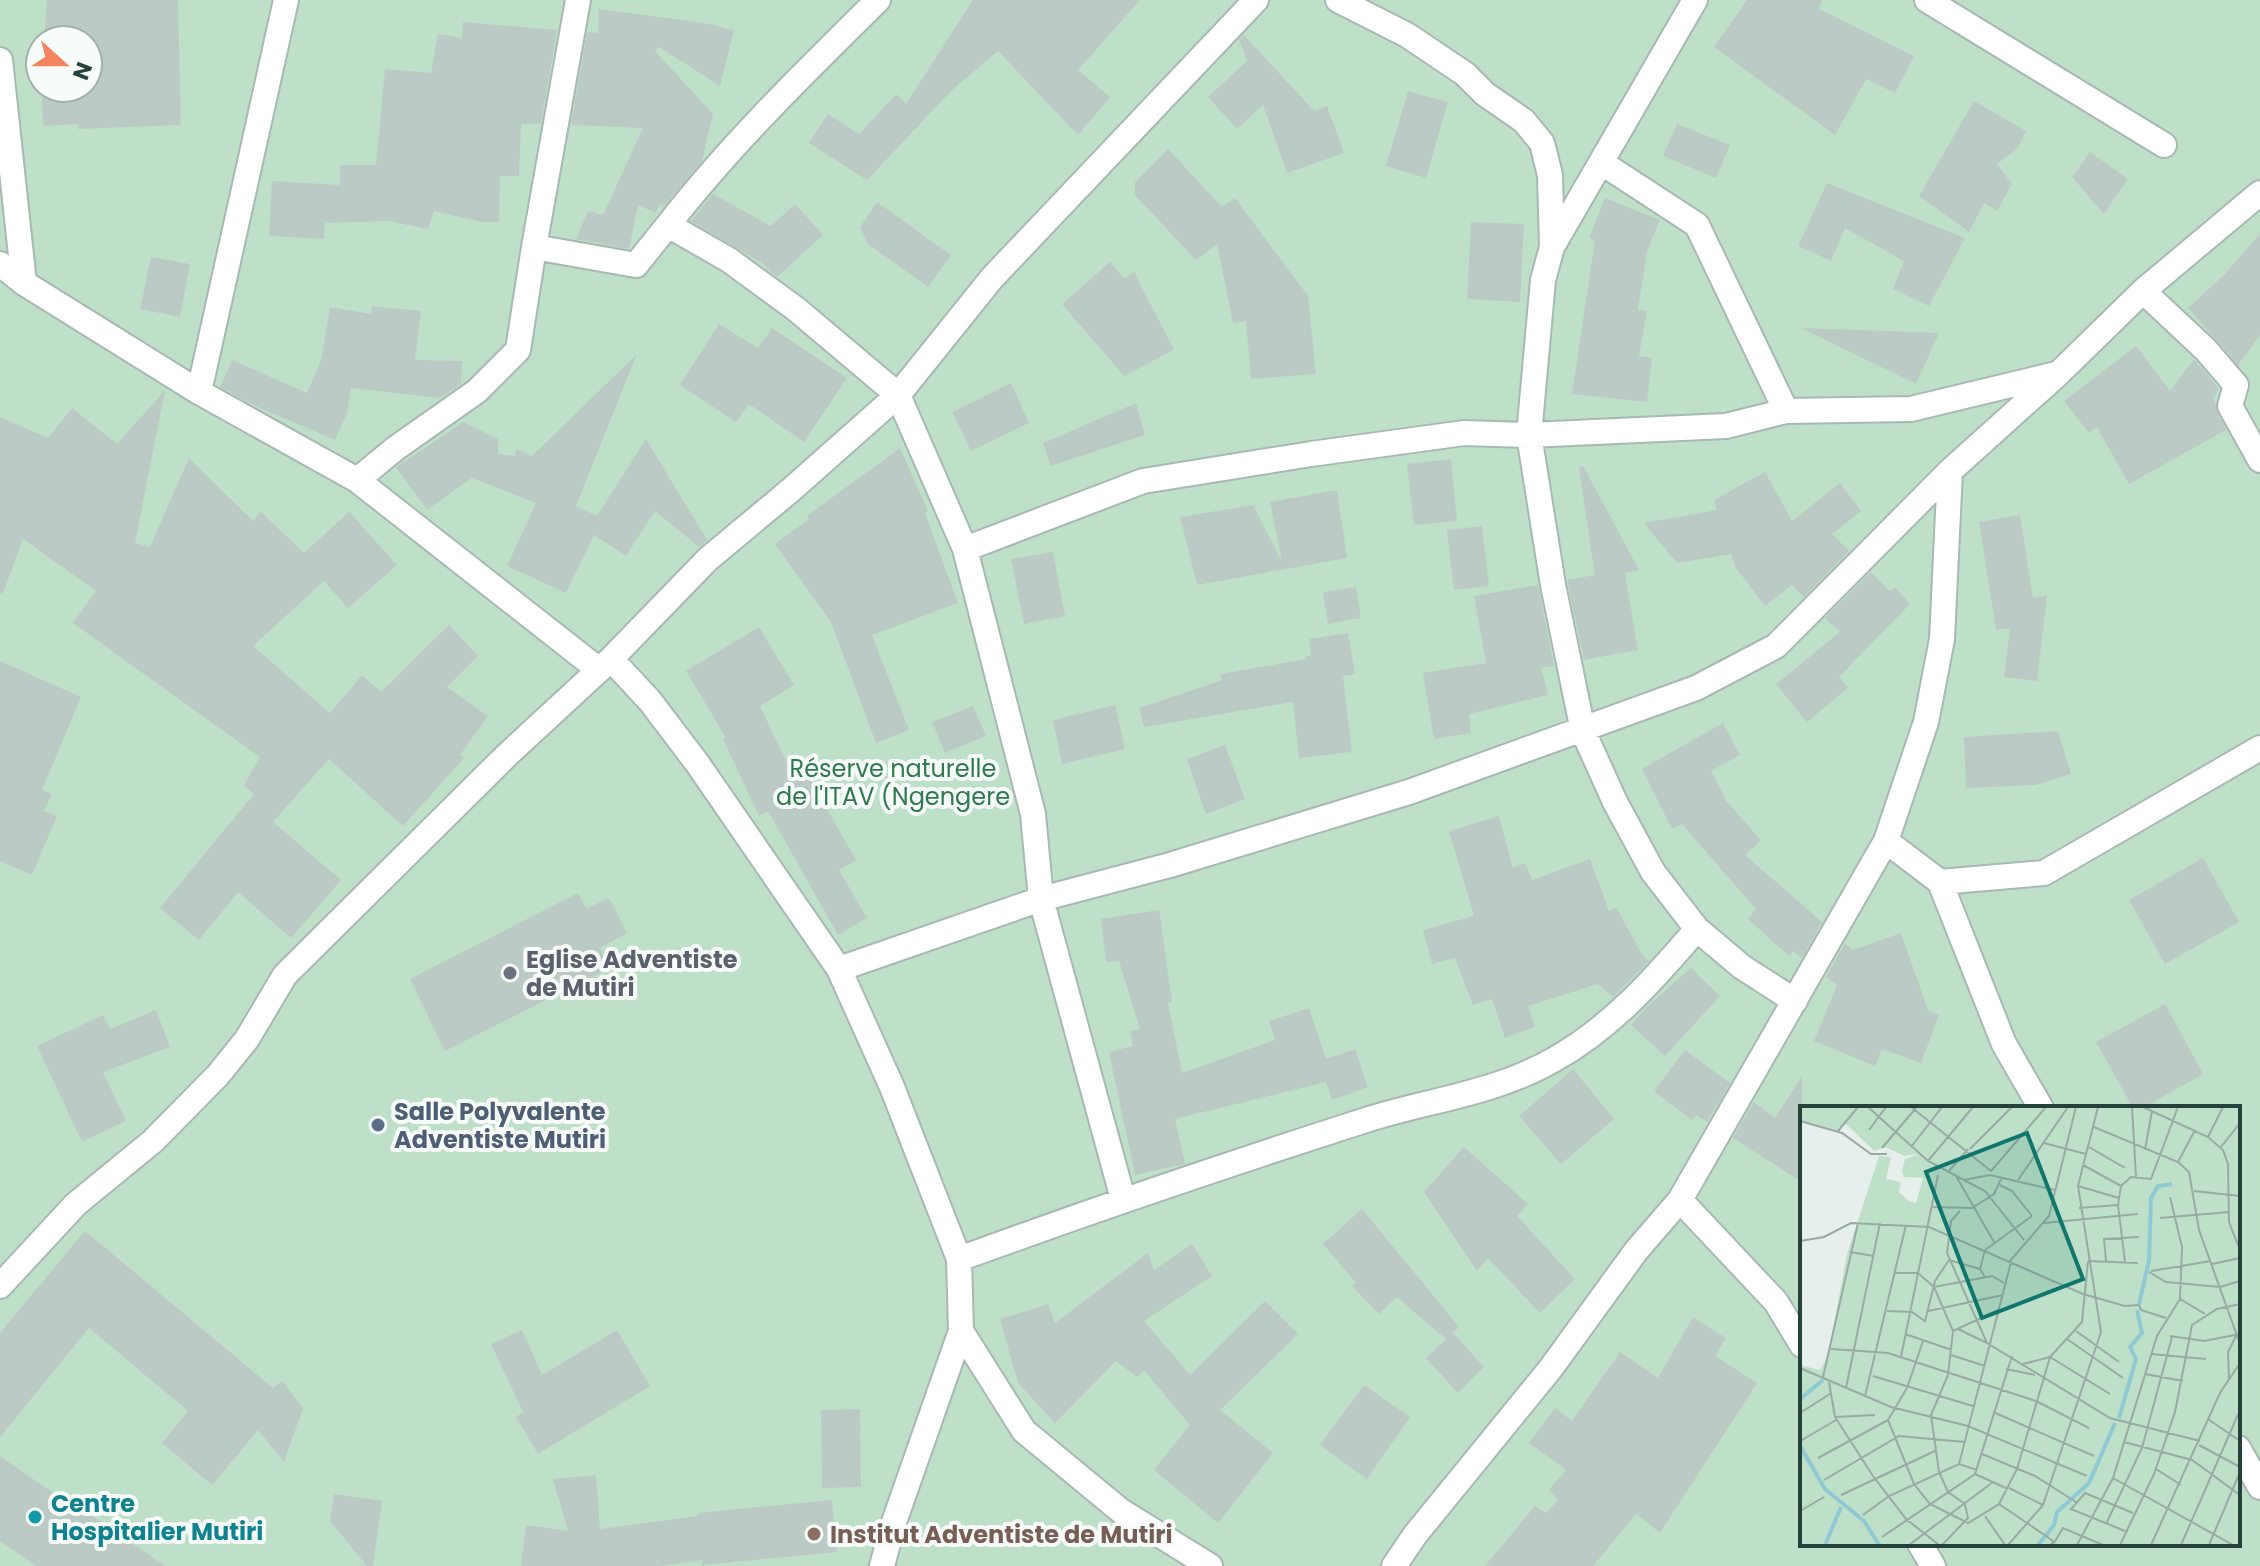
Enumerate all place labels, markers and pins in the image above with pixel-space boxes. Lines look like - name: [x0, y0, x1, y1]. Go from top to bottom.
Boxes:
- place label: Eglise Adventiste de Mutiri: [526, 943, 738, 1004]
- marker: Eglise Adventiste de Mutiri: [501, 964, 519, 982]
- place label: Salle Polyvalente Adventiste Mutiri: [394, 1095, 606, 1156]
- marker: Salle Polyvalente Adventiste Mutiri: [369, 1116, 387, 1134]
- place label: Centre Hospitalier Mutiri: [51, 1487, 263, 1548]
- marker: Centre Hospitalier Mutiri: [26, 1508, 44, 1526]
- place label: Institut Adventiste de Mutiri: [830, 1518, 1173, 1551]
- marker: Institut Adventiste de Mutiri: [805, 1525, 823, 1543]

